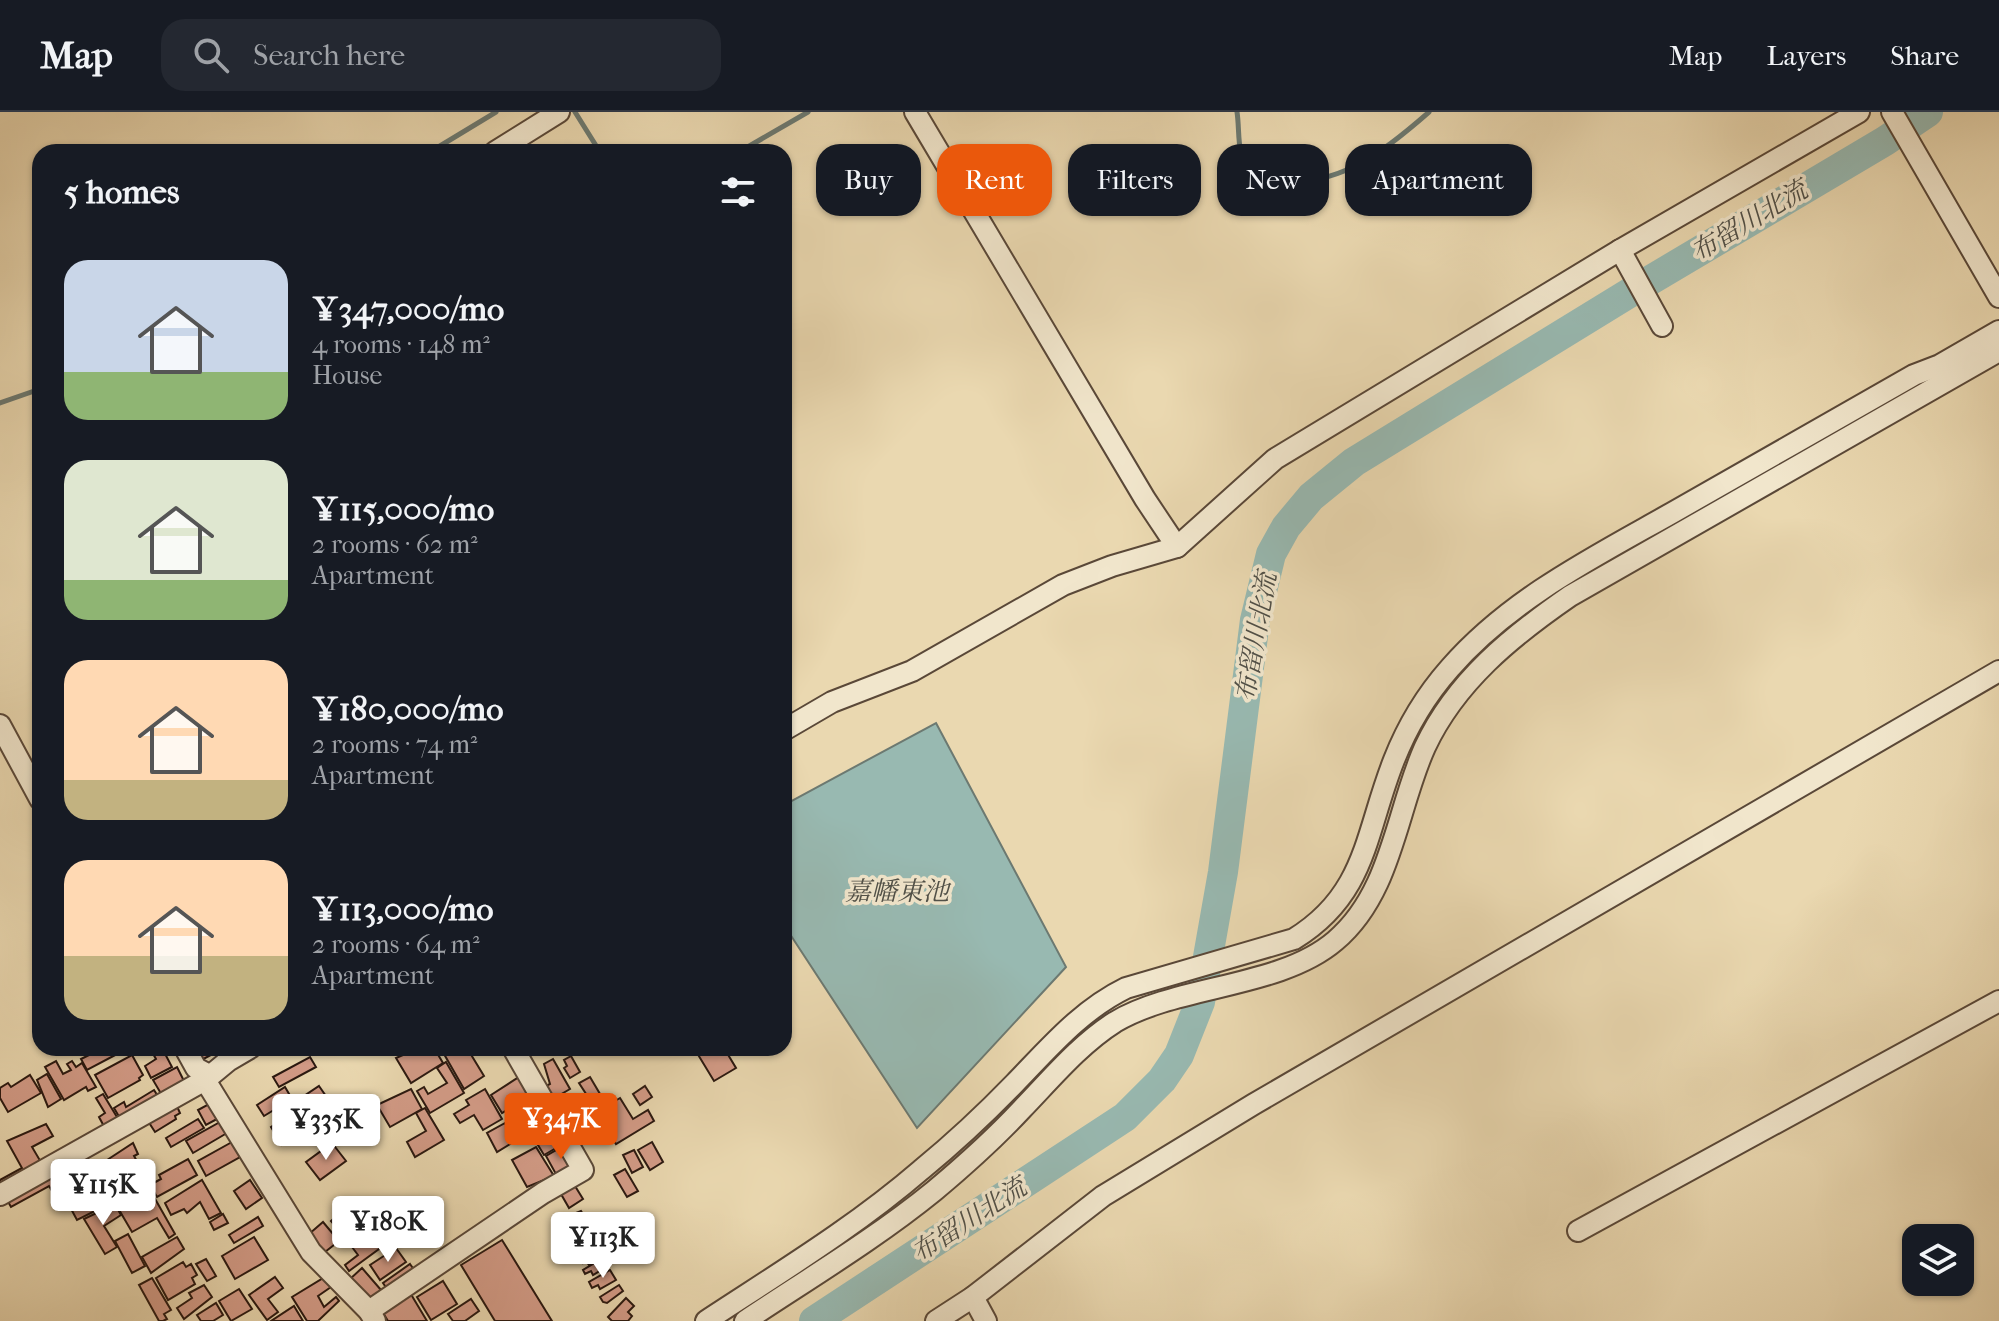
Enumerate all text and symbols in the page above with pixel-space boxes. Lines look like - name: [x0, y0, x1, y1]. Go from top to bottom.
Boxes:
- search box: [161, 19, 721, 91]
- text: Map: [40, 33, 113, 78]
- icon: search: [189, 33, 233, 77]
- text: Search here: [253, 38, 405, 73]
- text: Map: [1669, 39, 1722, 72]
- text: Layers: [1766, 39, 1846, 72]
- text: Share: [1890, 39, 1959, 72]
- chip: Buy: [816, 144, 921, 216]
- chip: Rent: [937, 144, 1052, 216]
- chip: Filters: [1068, 144, 1201, 216]
- chip: New: [1217, 144, 1329, 216]
- chip: Apartment: [1345, 144, 1532, 216]
- icon: filters: [716, 170, 760, 214]
- text: 5 homes: [64, 172, 179, 212]
- water label: 布留川北流: [1685, 172, 1816, 268]
- text: ¥347,000/mo: [312, 289, 504, 329]
- icon: home: [128, 292, 224, 388]
- text: 4 rooms · 148 m²: [312, 329, 490, 360]
- text: House: [312, 360, 382, 391]
- text: ¥115,000/mo: [312, 489, 494, 529]
- icon: home: [128, 492, 224, 588]
- text: 2 rooms · 62 m²: [312, 529, 478, 560]
- text: Apartment: [312, 560, 434, 591]
- water label: 布留川北流: [1229, 566, 1283, 704]
- text: ¥180,000/mo: [312, 689, 503, 729]
- icon: home: [128, 692, 224, 788]
- text: 2 rooms · 74 m²: [312, 729, 477, 760]
- text: Apartment: [312, 760, 434, 791]
- water label: 嘉幡東池: [845, 876, 952, 907]
- text: ¥113,000/mo: [312, 889, 494, 929]
- icon: home: [128, 892, 224, 988]
- text: 2 rooms · 64 m²: [312, 929, 480, 960]
- text: Apartment: [312, 960, 434, 991]
- pin: ¥347K: [505, 1093, 617, 1161]
- pin: ¥335K: [270, 1094, 382, 1162]
- text: ¥347K: [523, 1103, 599, 1134]
- text: ¥335K: [290, 1104, 362, 1135]
- pin: ¥115K: [47, 1159, 159, 1227]
- text: ¥115K: [69, 1169, 137, 1200]
- water label: 布留川北流: [906, 1169, 1035, 1268]
- pin: ¥180K: [332, 1196, 444, 1264]
- text: ¥180K: [350, 1206, 426, 1237]
- pin: ¥113K: [547, 1212, 659, 1280]
- text: ¥113K: [569, 1222, 637, 1253]
- map controls: [1902, 1224, 1974, 1296]
- button: layers: [1902, 1224, 1974, 1296]

